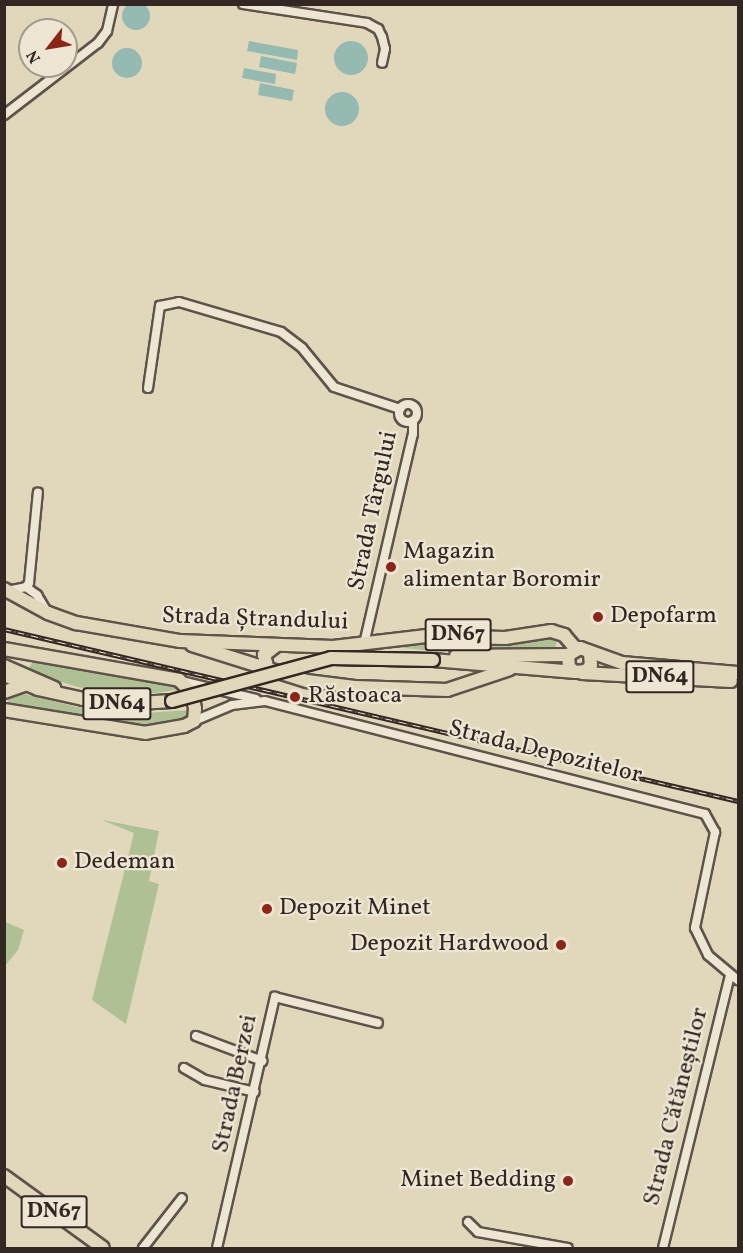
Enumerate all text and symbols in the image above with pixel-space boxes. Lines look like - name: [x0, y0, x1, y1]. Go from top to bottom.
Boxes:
- north arrow: [18, 18, 78, 78]
- text: N: [22, 46, 47, 67]
- street label: Strada Târgului: [343, 428, 405, 594]
- place label: Magazin alimentar Boromir: [403, 539, 601, 595]
- marker: Magazin alimentar Boromir: [384, 560, 398, 574]
- street label: Strada Ștrandului: [161, 602, 349, 638]
- place label: Depofarm: [610, 603, 717, 631]
- marker: Depofarm: [591, 610, 605, 624]
- road number: DN67: [424, 616, 492, 654]
- road number: DN64: [624, 658, 696, 696]
- place label: Răstoaca: [308, 683, 402, 711]
- road number: DN64: [81, 685, 153, 723]
- marker: Răstoaca: [286, 688, 304, 706]
- street label: Strada Depozitelor: [445, 715, 645, 791]
- place label: Dedeman: [74, 849, 175, 877]
- marker: Dedeman: [55, 856, 69, 870]
- place label: Depozit Minet: [279, 895, 431, 923]
- marker: Depozit Minet: [260, 902, 274, 916]
- place label: Depozit Hardwood: [350, 931, 549, 959]
- marker: Depozit Hardwood: [554, 938, 568, 952]
- street label: Strada Cătăneștilor: [638, 1005, 716, 1209]
- street label: Strada Berzei: [207, 1012, 265, 1156]
- place label: Minet Bedding: [400, 1167, 556, 1195]
- marker: Minet Bedding: [561, 1174, 575, 1188]
- road number: DN67: [20, 1193, 88, 1231]

